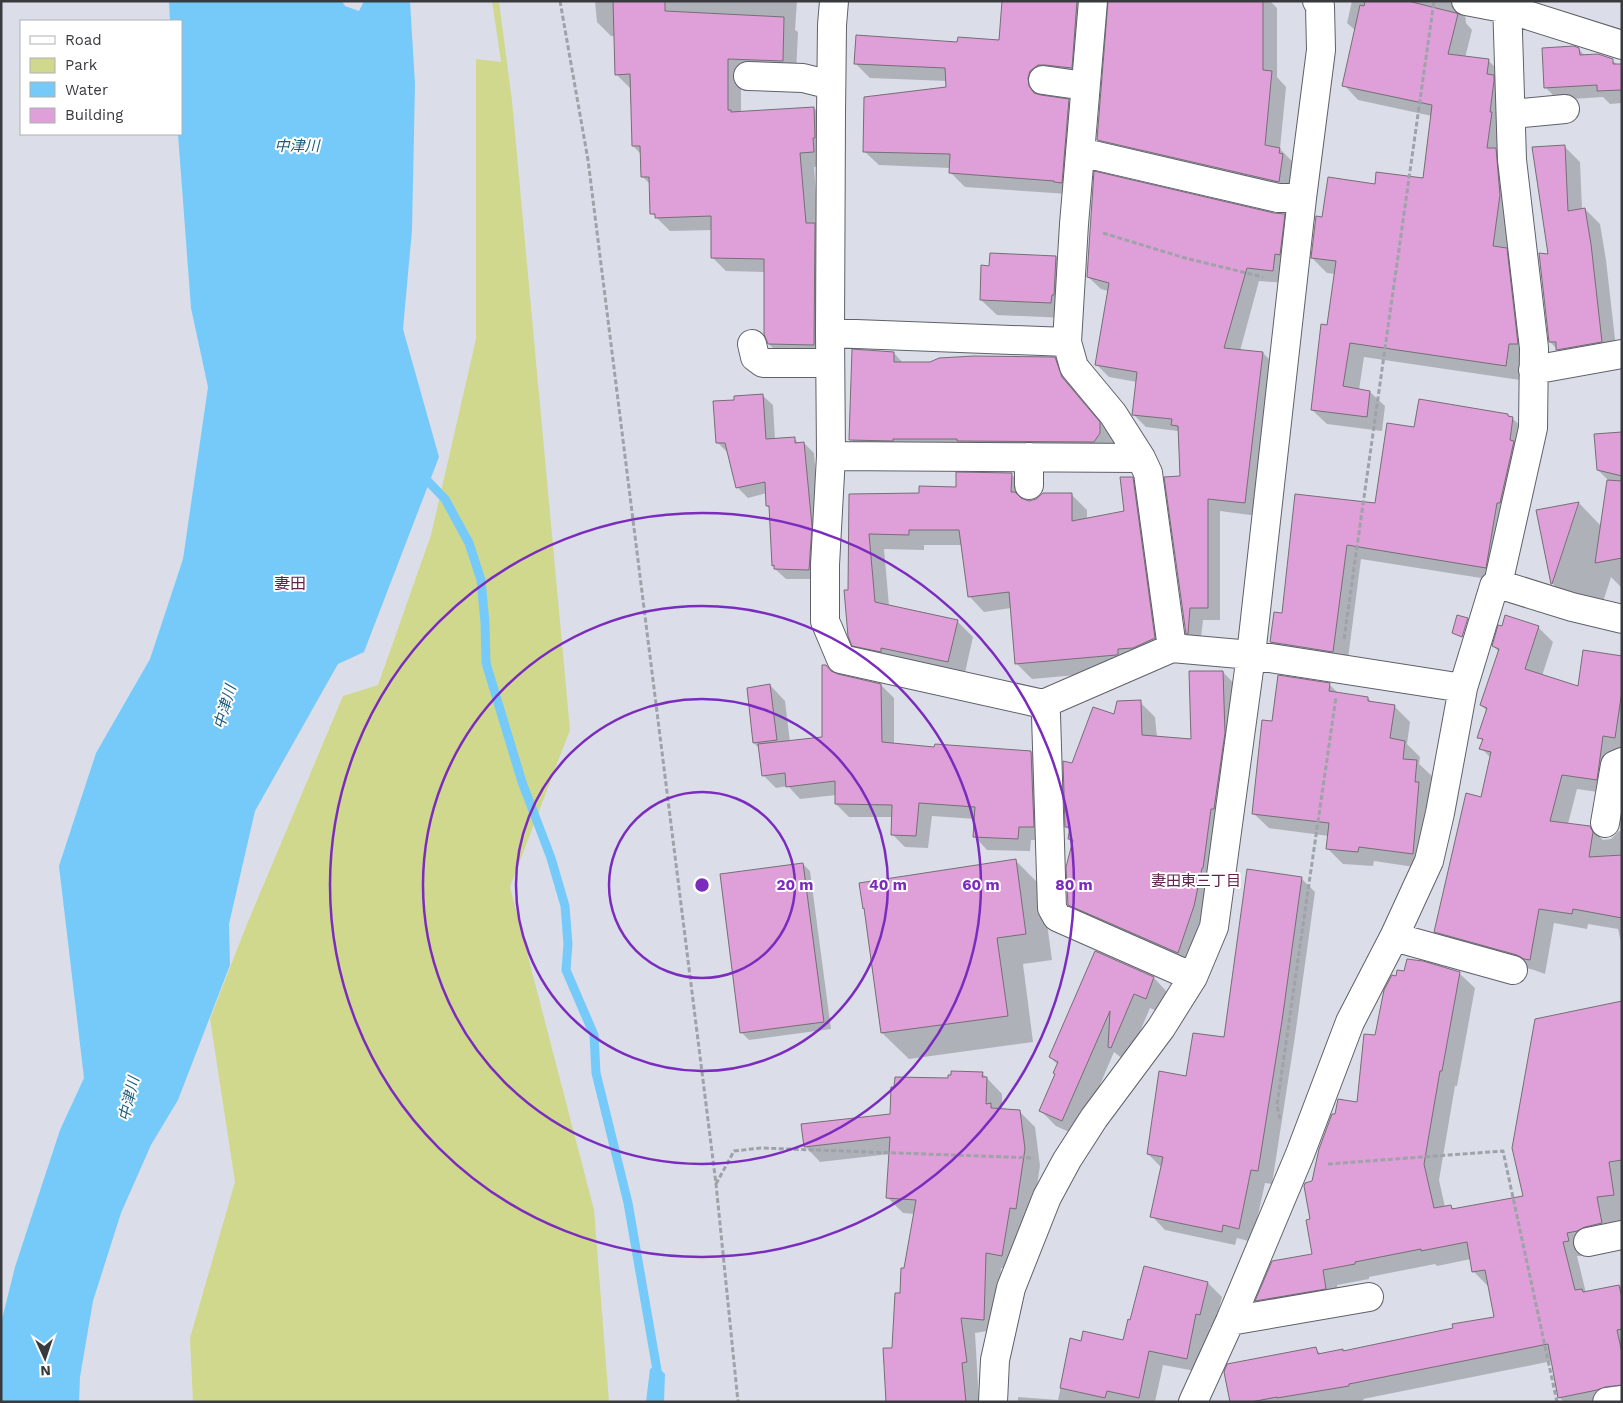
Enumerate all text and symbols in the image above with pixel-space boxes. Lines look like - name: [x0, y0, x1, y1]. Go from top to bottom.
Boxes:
- legend: [20, 20, 182, 135]
- text: Road: [65, 31, 102, 49]
- text: Park: [65, 56, 98, 74]
- text: Water: [65, 81, 108, 99]
- text: Building: [65, 106, 123, 124]
- water label: 中津川: [274, 137, 321, 155]
- district label: 妻田: [274, 574, 306, 593]
- water label: 中津川: [210, 681, 240, 731]
- district label: 妻田東三丁目: [1151, 872, 1241, 890]
- centre of rings: [693, 876, 711, 894]
- text: 20 m: [776, 876, 814, 894]
- text: 40 m: [869, 876, 907, 894]
- text: 60 m: [962, 876, 1000, 894]
- text: 80 m: [1055, 876, 1093, 894]
- water label: 中津川: [115, 1073, 143, 1123]
- north arrow: [20, 1333, 70, 1383]
- text: N: [40, 1363, 51, 1379]

